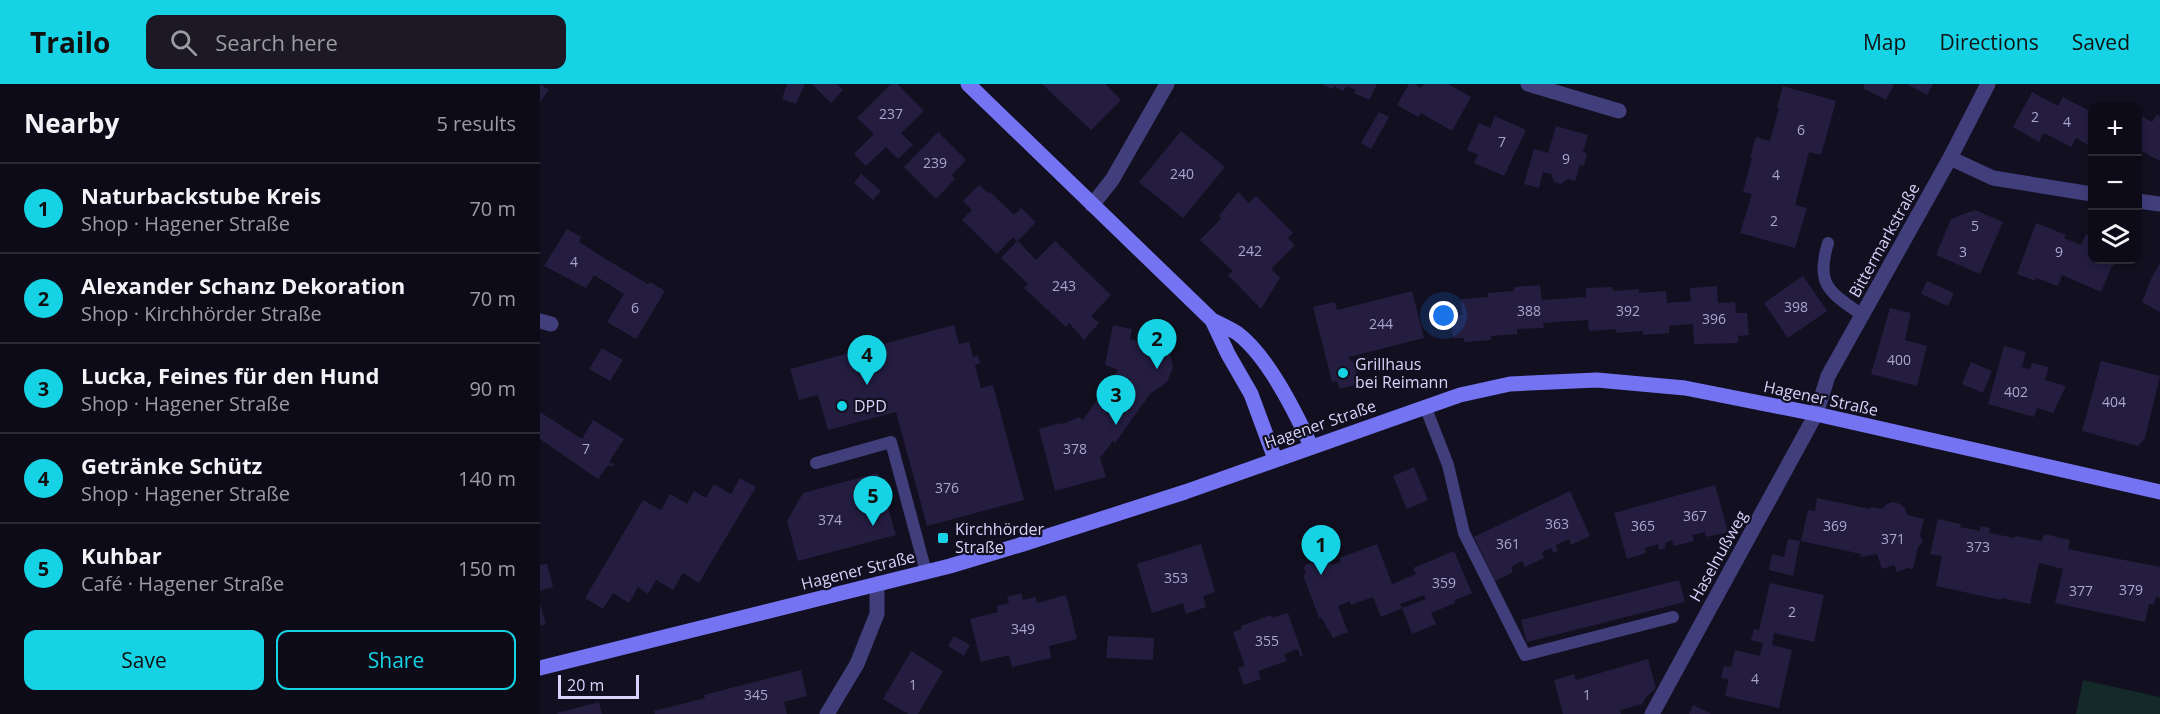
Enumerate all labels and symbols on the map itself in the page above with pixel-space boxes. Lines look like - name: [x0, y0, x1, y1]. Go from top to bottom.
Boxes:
- house number: 237: [879, 104, 903, 123]
- house number: 2: [2031, 107, 2039, 126]
- house number: 4: [2063, 112, 2071, 131]
- house number: 6: [1797, 120, 1805, 139]
- house number: 7: [1498, 132, 1506, 151]
- house number: 9: [1562, 149, 1570, 168]
- house number: 239: [923, 153, 947, 172]
- house number: 240: [1170, 164, 1194, 183]
- house number: 4: [1772, 165, 1780, 184]
- street label: Bittermarkstraße: [1843, 179, 1925, 301]
- house number: 2: [1770, 211, 1778, 230]
- house number: 5: [1971, 216, 1979, 235]
- house number: 242: [1238, 241, 1262, 260]
- house number: 3: [1959, 242, 1967, 261]
- house number: 9: [2055, 242, 2063, 261]
- house number: 4: [570, 252, 578, 271]
- house number: 243: [1052, 276, 1076, 295]
- house number: 398: [1784, 297, 1808, 316]
- house number: 6: [631, 298, 639, 317]
- your location: [1429, 301, 1458, 330]
- house number: 388: [1517, 301, 1541, 320]
- house number: 392: [1616, 301, 1640, 320]
- house number: 396: [1702, 309, 1726, 328]
- house number: 244: [1369, 314, 1393, 333]
- pin: 2: [1138, 320, 1176, 369]
- pin: 4: [848, 336, 886, 385]
- house number: 400: [1887, 350, 1911, 369]
- place label: Grillhaus bei Reimann: [1355, 353, 1448, 393]
- marker: Grillhaus bei Reimann: [1336, 366, 1350, 380]
- street label: Hagener Straße: [1762, 375, 1880, 421]
- pin: 3: [1096, 376, 1136, 425]
- house number: 402: [2004, 382, 2028, 401]
- house number: 404: [2102, 392, 2126, 411]
- place label: DPD: [854, 395, 887, 417]
- street label: Hagener Straße: [1261, 395, 1379, 453]
- marker: DPD: [835, 399, 849, 413]
- house number: 7: [582, 439, 590, 458]
- house number: 378: [1063, 439, 1087, 458]
- pin: 5: [854, 476, 892, 526]
- house number: 376: [935, 478, 959, 497]
- house number: 367: [1683, 506, 1707, 525]
- street label: Haselnußweg: [1684, 506, 1752, 606]
- house number: 374: [818, 510, 842, 529]
- house number: 363: [1545, 514, 1569, 533]
- house number: 365: [1631, 516, 1655, 535]
- house number: 369: [1823, 516, 1847, 535]
- place label: Kirchhörder Straße: [955, 518, 1045, 558]
- pin: 1: [1302, 526, 1340, 575]
- house number: 371: [1881, 529, 1905, 548]
- marker: Kirchhörder Straße: [936, 531, 950, 545]
- house number: 361: [1496, 534, 1520, 553]
- house number: 373: [1966, 537, 1990, 556]
- street label: Hagener Straße: [799, 545, 917, 595]
- house number: 353: [1164, 568, 1188, 587]
- house number: 359: [1432, 573, 1456, 592]
- house number: 379: [2119, 580, 2143, 599]
- house number: 377: [2069, 581, 2093, 600]
- house number: 2: [1788, 602, 1796, 621]
- house number: 349: [1011, 619, 1035, 638]
- house number: 355: [1255, 631, 1279, 650]
- house number: 4: [1751, 669, 1759, 688]
- scale bar: [558, 672, 639, 700]
- house number: 1: [909, 675, 917, 694]
- house number: 345: [744, 685, 768, 704]
- house number: 1: [1583, 685, 1591, 704]

